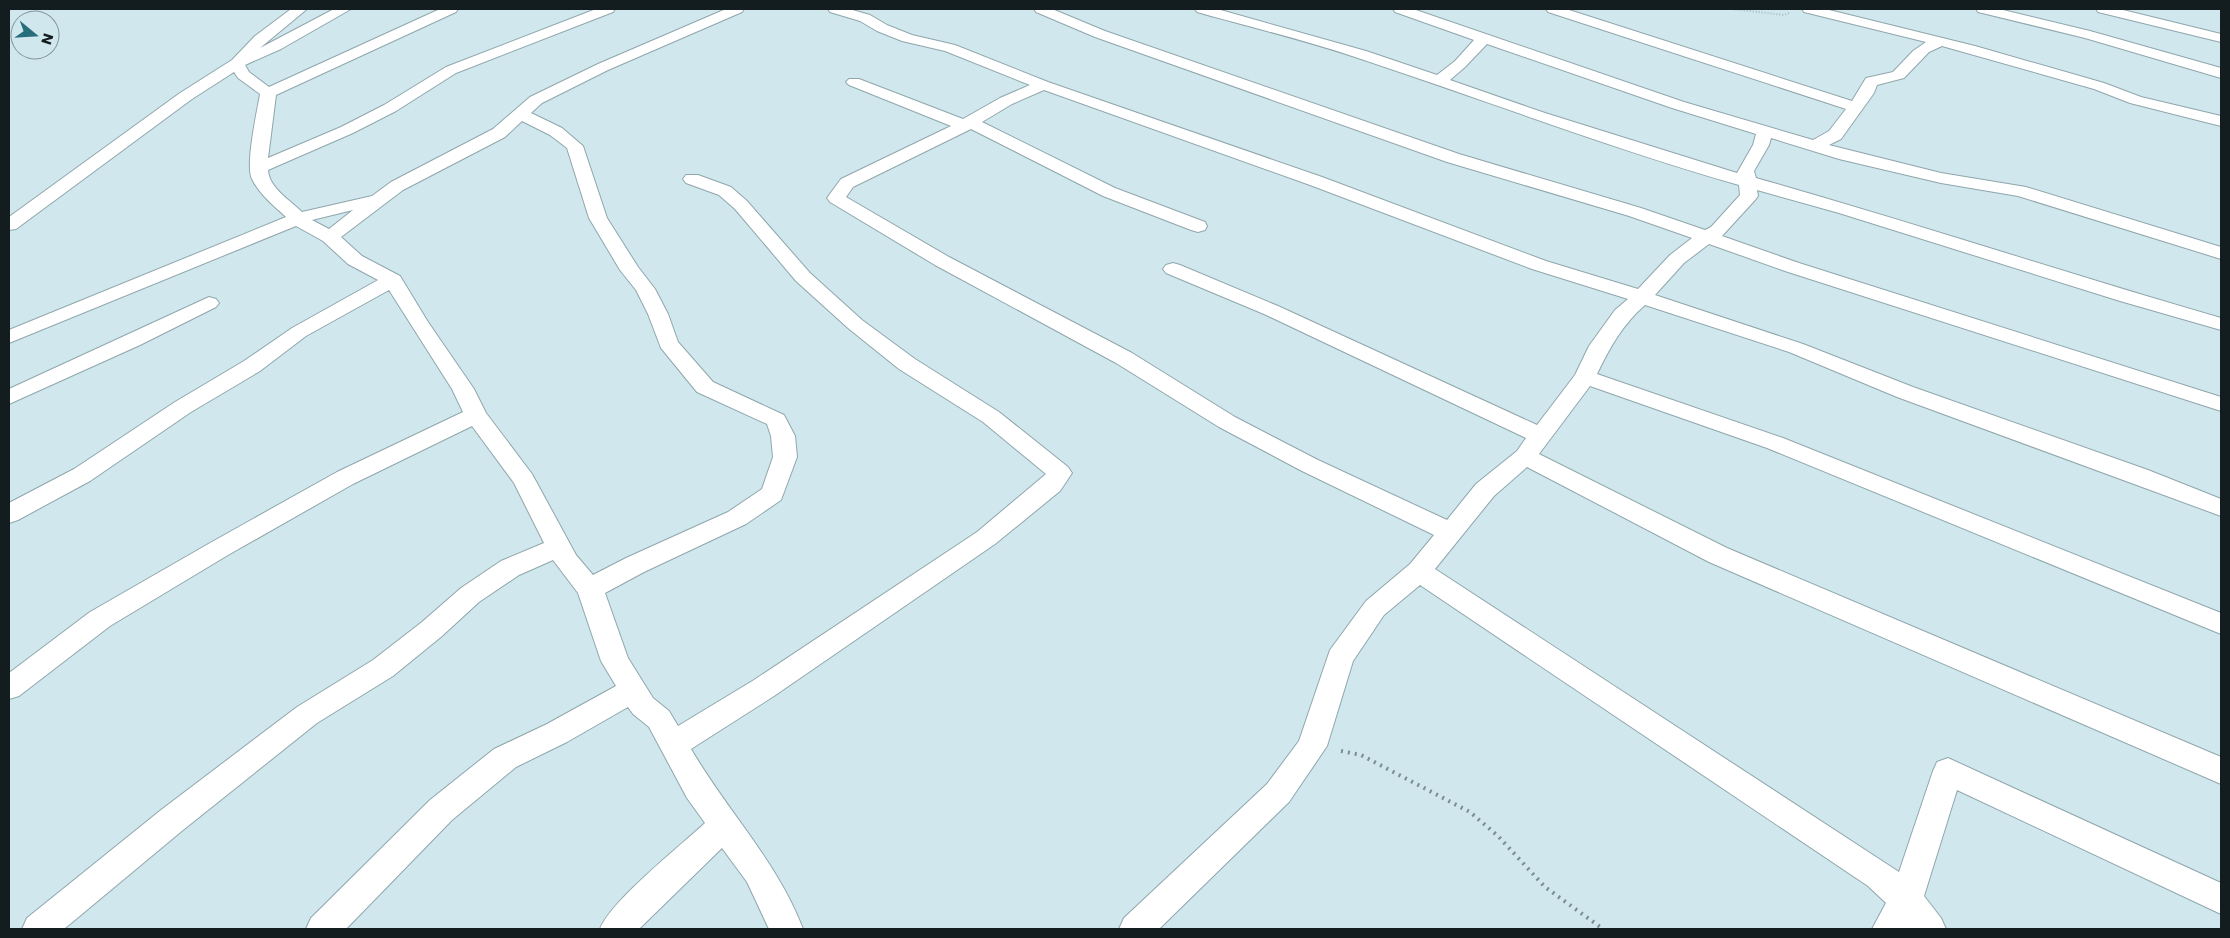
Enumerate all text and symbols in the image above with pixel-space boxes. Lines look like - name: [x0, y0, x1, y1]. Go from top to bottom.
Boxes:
- north arrow: [10, 10, 60, 60]
- text: N: [36, 31, 59, 47]

